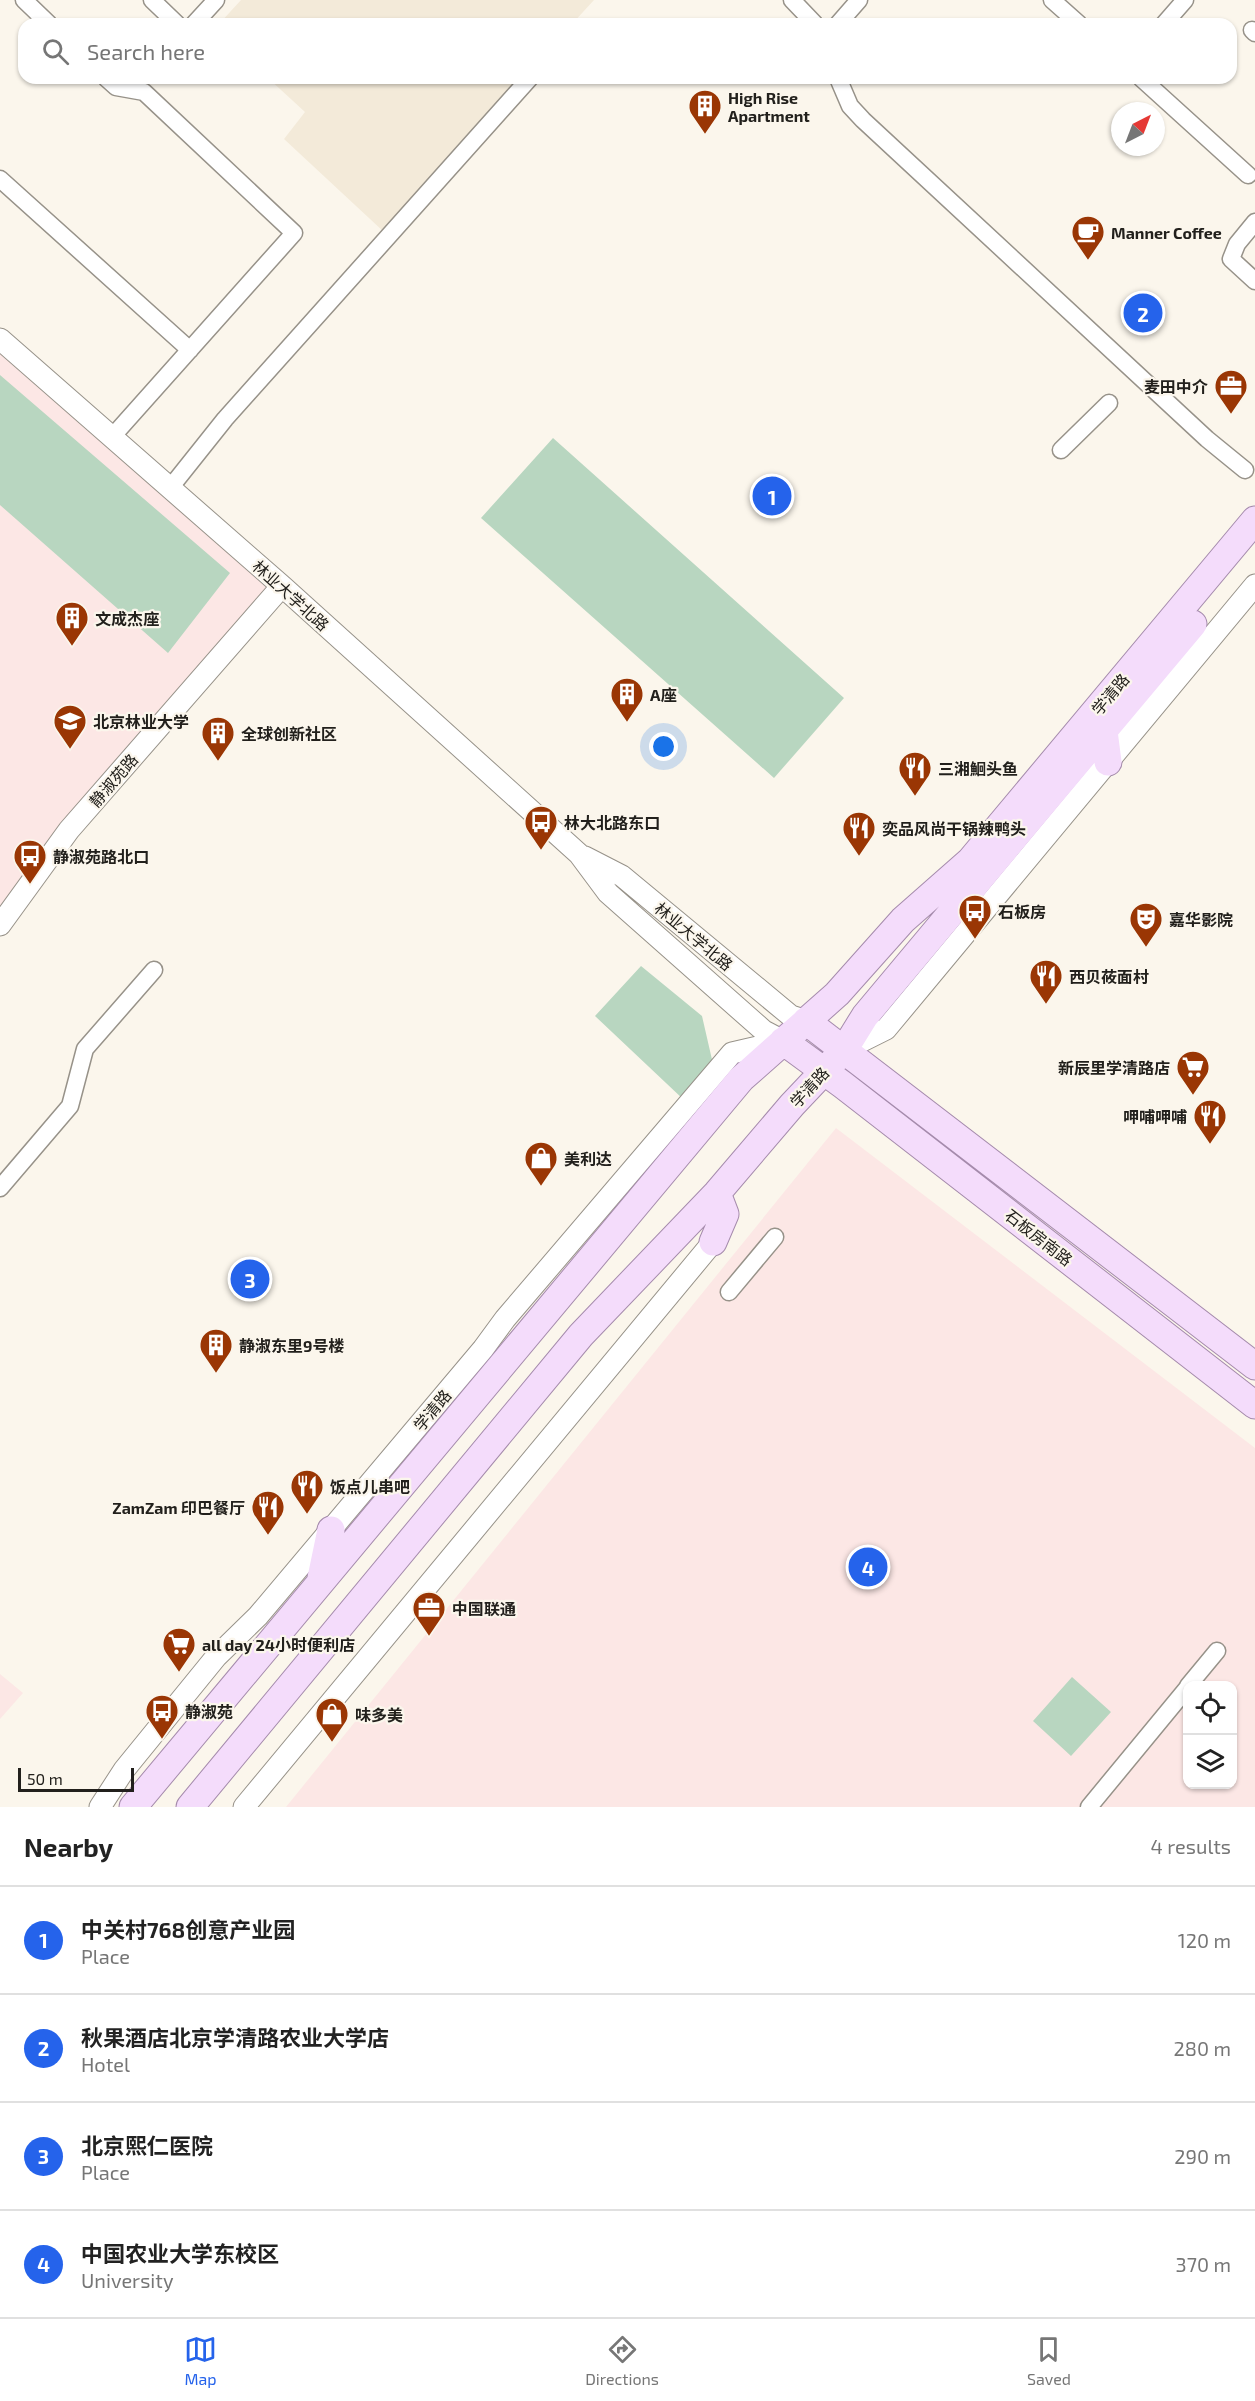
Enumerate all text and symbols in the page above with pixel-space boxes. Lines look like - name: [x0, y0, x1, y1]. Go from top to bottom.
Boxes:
- search box: [18, 18, 1237, 84]
- icon: search: [39, 35, 72, 68]
- text: Search here: [87, 38, 205, 64]
- building icon: High Rise Apartment: [687, 88, 723, 135]
- place label: High Rise Apartment: [728, 88, 810, 125]
- north arrow: [1111, 102, 1165, 156]
- cafe icon: Manner Coffee: [1070, 214, 1106, 261]
- place label: Manner Coffee: [1111, 223, 1222, 242]
- pin: 2: [1124, 290, 1162, 336]
- office icon: 麦田中介: [1213, 368, 1249, 415]
- place label: 麦田中介: [1144, 377, 1208, 396]
- pin: 1: [752, 474, 792, 518]
- street label: 林业大学北路: [249, 556, 333, 634]
- building icon: 文成杰座: [54, 600, 90, 647]
- place label: 文成杰座: [95, 609, 159, 628]
- street label: 学清路: [1087, 670, 1133, 718]
- building icon: A座: [609, 676, 645, 723]
- place label: A座: [650, 685, 676, 704]
- school or university icon: 北京林业大学: [52, 703, 88, 750]
- place label: 北京林业大学: [93, 712, 189, 731]
- building icon: 全球创新社区: [200, 715, 236, 762]
- place label: 全球创新社区: [241, 724, 337, 743]
- your location: [649, 732, 678, 761]
- street label: 静淑苑路: [85, 750, 141, 810]
- restaurant icon: 三湘鮰头鱼: [897, 750, 933, 797]
- place label: 三湘鮰头鱼: [938, 759, 1018, 778]
- bus stop icon: 林大北路东口: [523, 804, 559, 851]
- restaurant icon: 奕品风尚干锅辣鸭头: [841, 810, 877, 857]
- place label: 林大北路东口: [564, 813, 660, 832]
- place label: 奕品风尚干锅辣鸭头: [882, 819, 1026, 838]
- bus stop icon: 静淑苑路北口: [12, 838, 48, 885]
- place label: 静淑苑路北口: [53, 847, 149, 866]
- bus stop icon: 石板房: [957, 893, 993, 940]
- street label: 林业大学北路: [651, 898, 737, 974]
- theatre icon: 嘉华影院: [1128, 901, 1164, 948]
- place label: 石板房: [998, 902, 1046, 921]
- place label: 嘉华影院: [1169, 910, 1233, 929]
- restaurant icon: 西贝莜面村: [1028, 958, 1064, 1005]
- place label: 西贝莜面村: [1069, 967, 1149, 986]
- supermarket icon: 新辰里学清路店: [1175, 1049, 1211, 1096]
- place label: 新辰里学清路店: [1058, 1058, 1170, 1077]
- street label: 学清路: [786, 1063, 832, 1111]
- restaurant icon: 呷哺呷哺: [1192, 1098, 1228, 1145]
- place label: 呷哺呷哺: [1123, 1107, 1187, 1126]
- shop icon: 美利达: [523, 1140, 559, 1187]
- place label: 美利达: [564, 1149, 612, 1168]
- street label: 石板房南路: [1002, 1205, 1076, 1269]
- pin: 3: [230, 1256, 270, 1302]
- building icon: 静淑东里9号楼: [198, 1327, 234, 1374]
- place label: 静淑东里9号楼: [239, 1336, 344, 1355]
- street label: 学清路: [409, 1386, 455, 1434]
- restaurant icon: 饭点儿串吧: [289, 1468, 325, 1515]
- place label: 饭点儿串吧: [330, 1477, 410, 1496]
- restaurant icon: ZamZam 印巴餐厅: [250, 1489, 286, 1536]
- place label: ZamZam 印巴餐厅: [112, 1498, 245, 1517]
- pin: 4: [848, 1544, 888, 1590]
- office icon: 中国联通: [411, 1590, 447, 1637]
- place label: 中国联通: [452, 1599, 516, 1618]
- supermarket icon: all day 24小时便利店: [161, 1626, 197, 1673]
- place label: all day 24小时便利店: [202, 1635, 355, 1655]
- map controls: [1183, 1681, 1237, 1789]
- button: locate: [1183, 1681, 1237, 1735]
- bus stop icon: 静淑苑: [144, 1693, 180, 1740]
- shop icon: 味多美: [314, 1696, 350, 1743]
- place label: 静淑苑: [185, 1702, 233, 1721]
- place label: 味多美: [355, 1705, 403, 1724]
- button: layers: [1183, 1735, 1237, 1789]
- scale bar: [18, 1765, 134, 1792]
- text: 50 m: [27, 1769, 63, 1788]
- text: Nearby: [24, 1831, 113, 1862]
- text: 4 results: [1151, 1834, 1231, 1858]
- text: 中关村768创意产业园: [81, 1916, 295, 1942]
- text: 1: [39, 1928, 48, 1952]
- text: 120 m: [1178, 1928, 1231, 1952]
- text: Place: [81, 1944, 130, 1968]
- text: 秋果酒店北京学清路农业大学店: [81, 2024, 389, 2050]
- text: 2: [38, 2036, 49, 2060]
- text: 280 m: [1174, 2036, 1231, 2060]
- text: Hotel: [81, 2052, 130, 2076]
- text: 北京熙仁医院: [81, 2132, 213, 2158]
- text: 3: [38, 2144, 49, 2168]
- text: 290 m: [1174, 2144, 1231, 2168]
- text: Place: [81, 2160, 130, 2184]
- text: 中国农业大学东校区: [81, 2240, 279, 2266]
- text: 4: [37, 2252, 50, 2276]
- text: 370 m: [1176, 2252, 1231, 2276]
- text: University: [81, 2268, 173, 2292]
- tab: Map: [184, 2333, 217, 2388]
- tab: Directions: [585, 2333, 659, 2388]
- tab: Saved: [1027, 2333, 1071, 2388]

